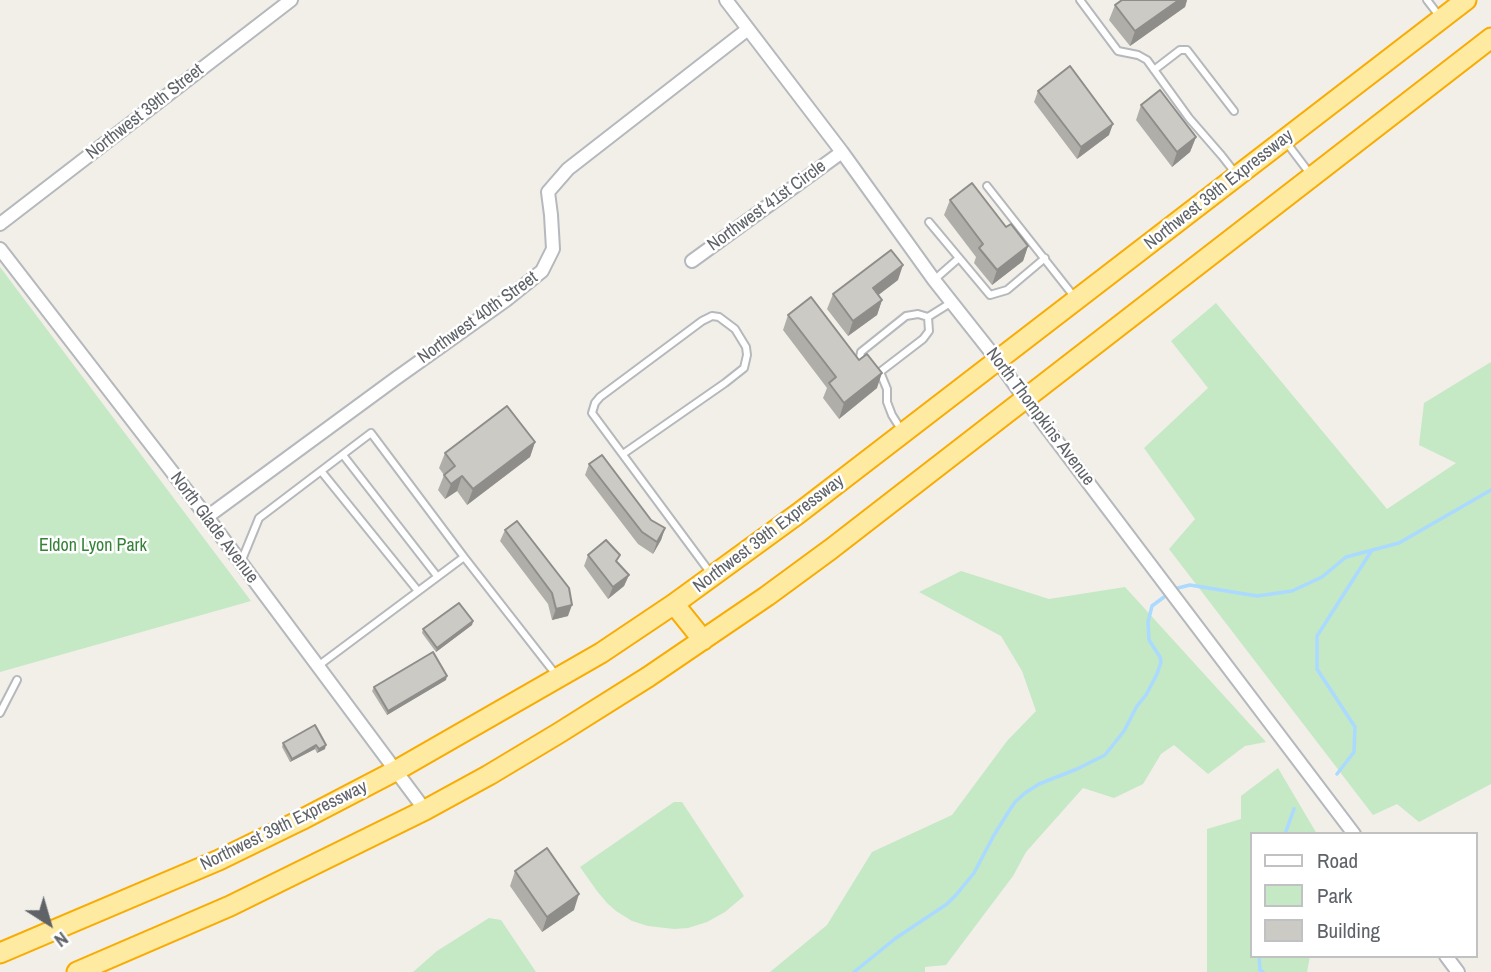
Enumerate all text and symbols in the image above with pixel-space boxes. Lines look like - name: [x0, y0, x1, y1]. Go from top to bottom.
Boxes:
- street label: Northwest 39th Street: [82, 60, 208, 164]
- street label: Northwest 39th Expressway: [1140, 125, 1298, 255]
- street label: Northwest 41st Circle: [704, 156, 830, 256]
- street label: Northwest 40th Street: [414, 267, 542, 369]
- street label: North Thompkins Avenue: [981, 344, 1099, 490]
- street label: North Glade Avenue: [165, 468, 263, 588]
- street label: Northwest 39th Expressway: [689, 470, 849, 598]
- park label: Eldon Lyon Park: [39, 535, 147, 557]
- street label: Northwest 39th Expressway: [197, 776, 371, 876]
- legend: [1250, 832, 1477, 958]
- text: Road: [1317, 846, 1358, 875]
- text: Park: [1317, 881, 1352, 910]
- north arrow: [14, 888, 84, 958]
- text: Building: [1317, 916, 1380, 945]
- text: N: [49, 926, 74, 954]

